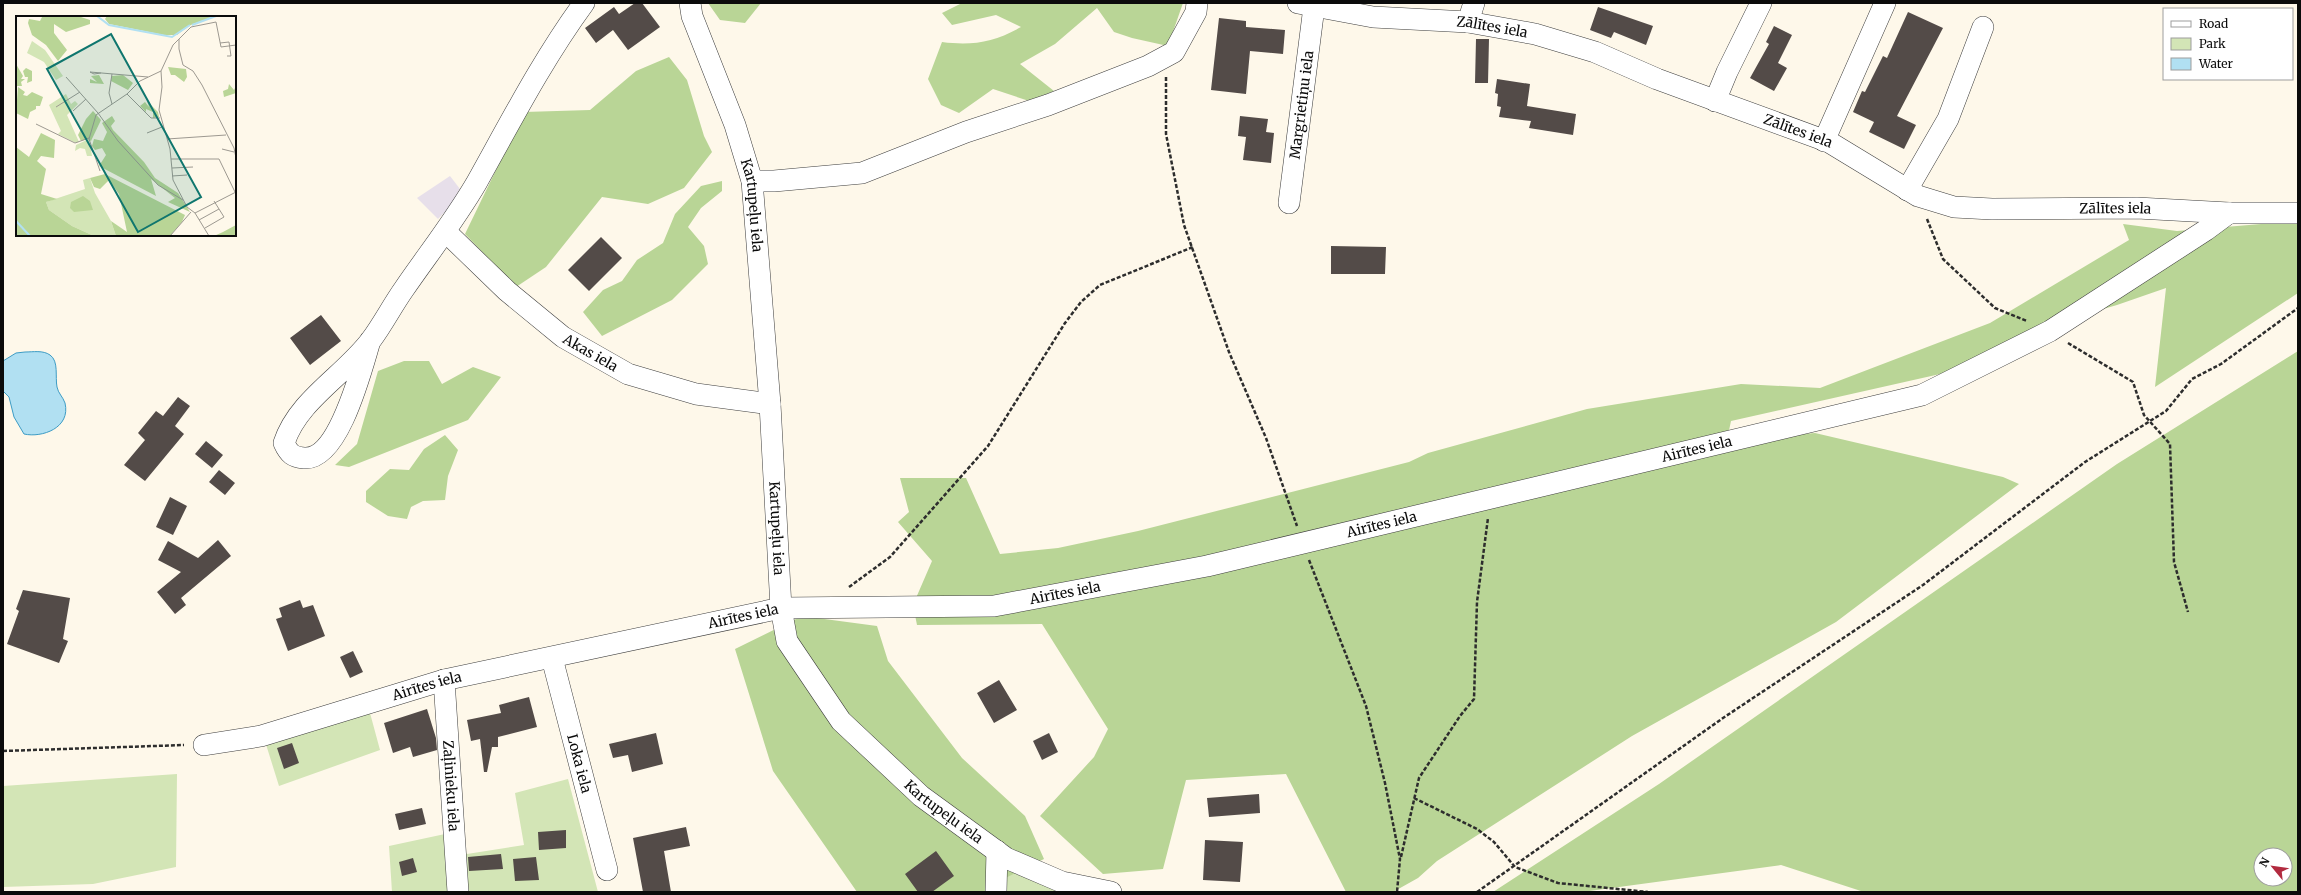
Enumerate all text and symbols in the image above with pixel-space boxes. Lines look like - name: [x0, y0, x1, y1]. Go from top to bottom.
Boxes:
- legend: [2163, 8, 2293, 80]
- street label: Zālītes iela: [1456, 12, 1530, 42]
- inset map: [16, 16, 236, 236]
- text: Road: [2199, 16, 2228, 31]
- text: Park: [2199, 36, 2226, 51]
- street label: Margrietiņu iela: [1286, 49, 1317, 160]
- text: Water: [2198, 56, 2234, 71]
- street label: Zālītes iela: [1761, 110, 1835, 152]
- street label: Kartupeļu iela: [737, 156, 767, 253]
- street label: Zālītes iela: [2079, 199, 2152, 218]
- street label: Akas iela: [559, 329, 622, 376]
- street label: Airītes iela: [1659, 432, 1734, 466]
- street label: Kartupeļu iela: [765, 481, 788, 576]
- street label: Airītes iela: [1344, 507, 1419, 542]
- street label: Airītes iela: [1027, 577, 1102, 608]
- street label: Airītes iela: [705, 600, 781, 633]
- street label: Airītes iela: [389, 667, 464, 705]
- street label: Loka iela: [563, 732, 596, 795]
- street label: Zaļinieku iela: [439, 740, 463, 832]
- street label: Kartupeļu iela: [900, 776, 987, 847]
- north arrow: [2253, 847, 2293, 887]
- text: N: [2256, 855, 2273, 869]

